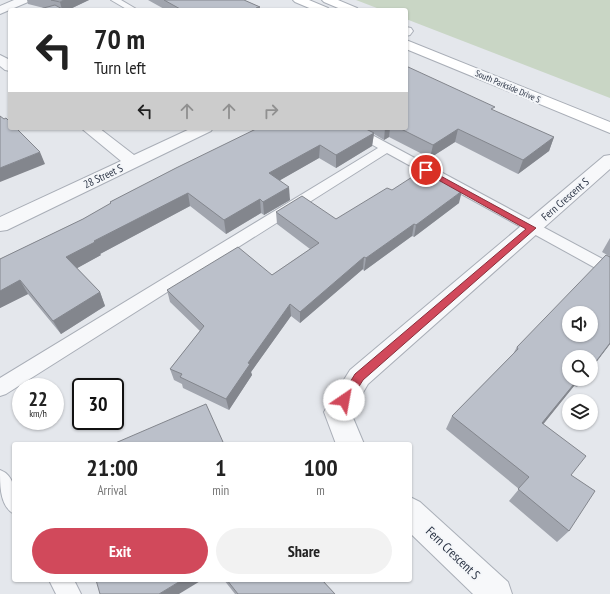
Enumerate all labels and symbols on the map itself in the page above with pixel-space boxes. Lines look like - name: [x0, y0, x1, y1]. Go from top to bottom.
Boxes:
- street label: South Parkside Drive S: [474, 67, 542, 105]
- pin: [409, 153, 443, 187]
- street label: 28 Street S: [81, 161, 125, 191]
- street label: Fern Crescent S: [538, 174, 592, 224]
- speed limit sign: 30: [72, 378, 124, 430]
- position arrow: [323, 379, 365, 421]
- street label: Fern Crescent S: [422, 523, 484, 583]

